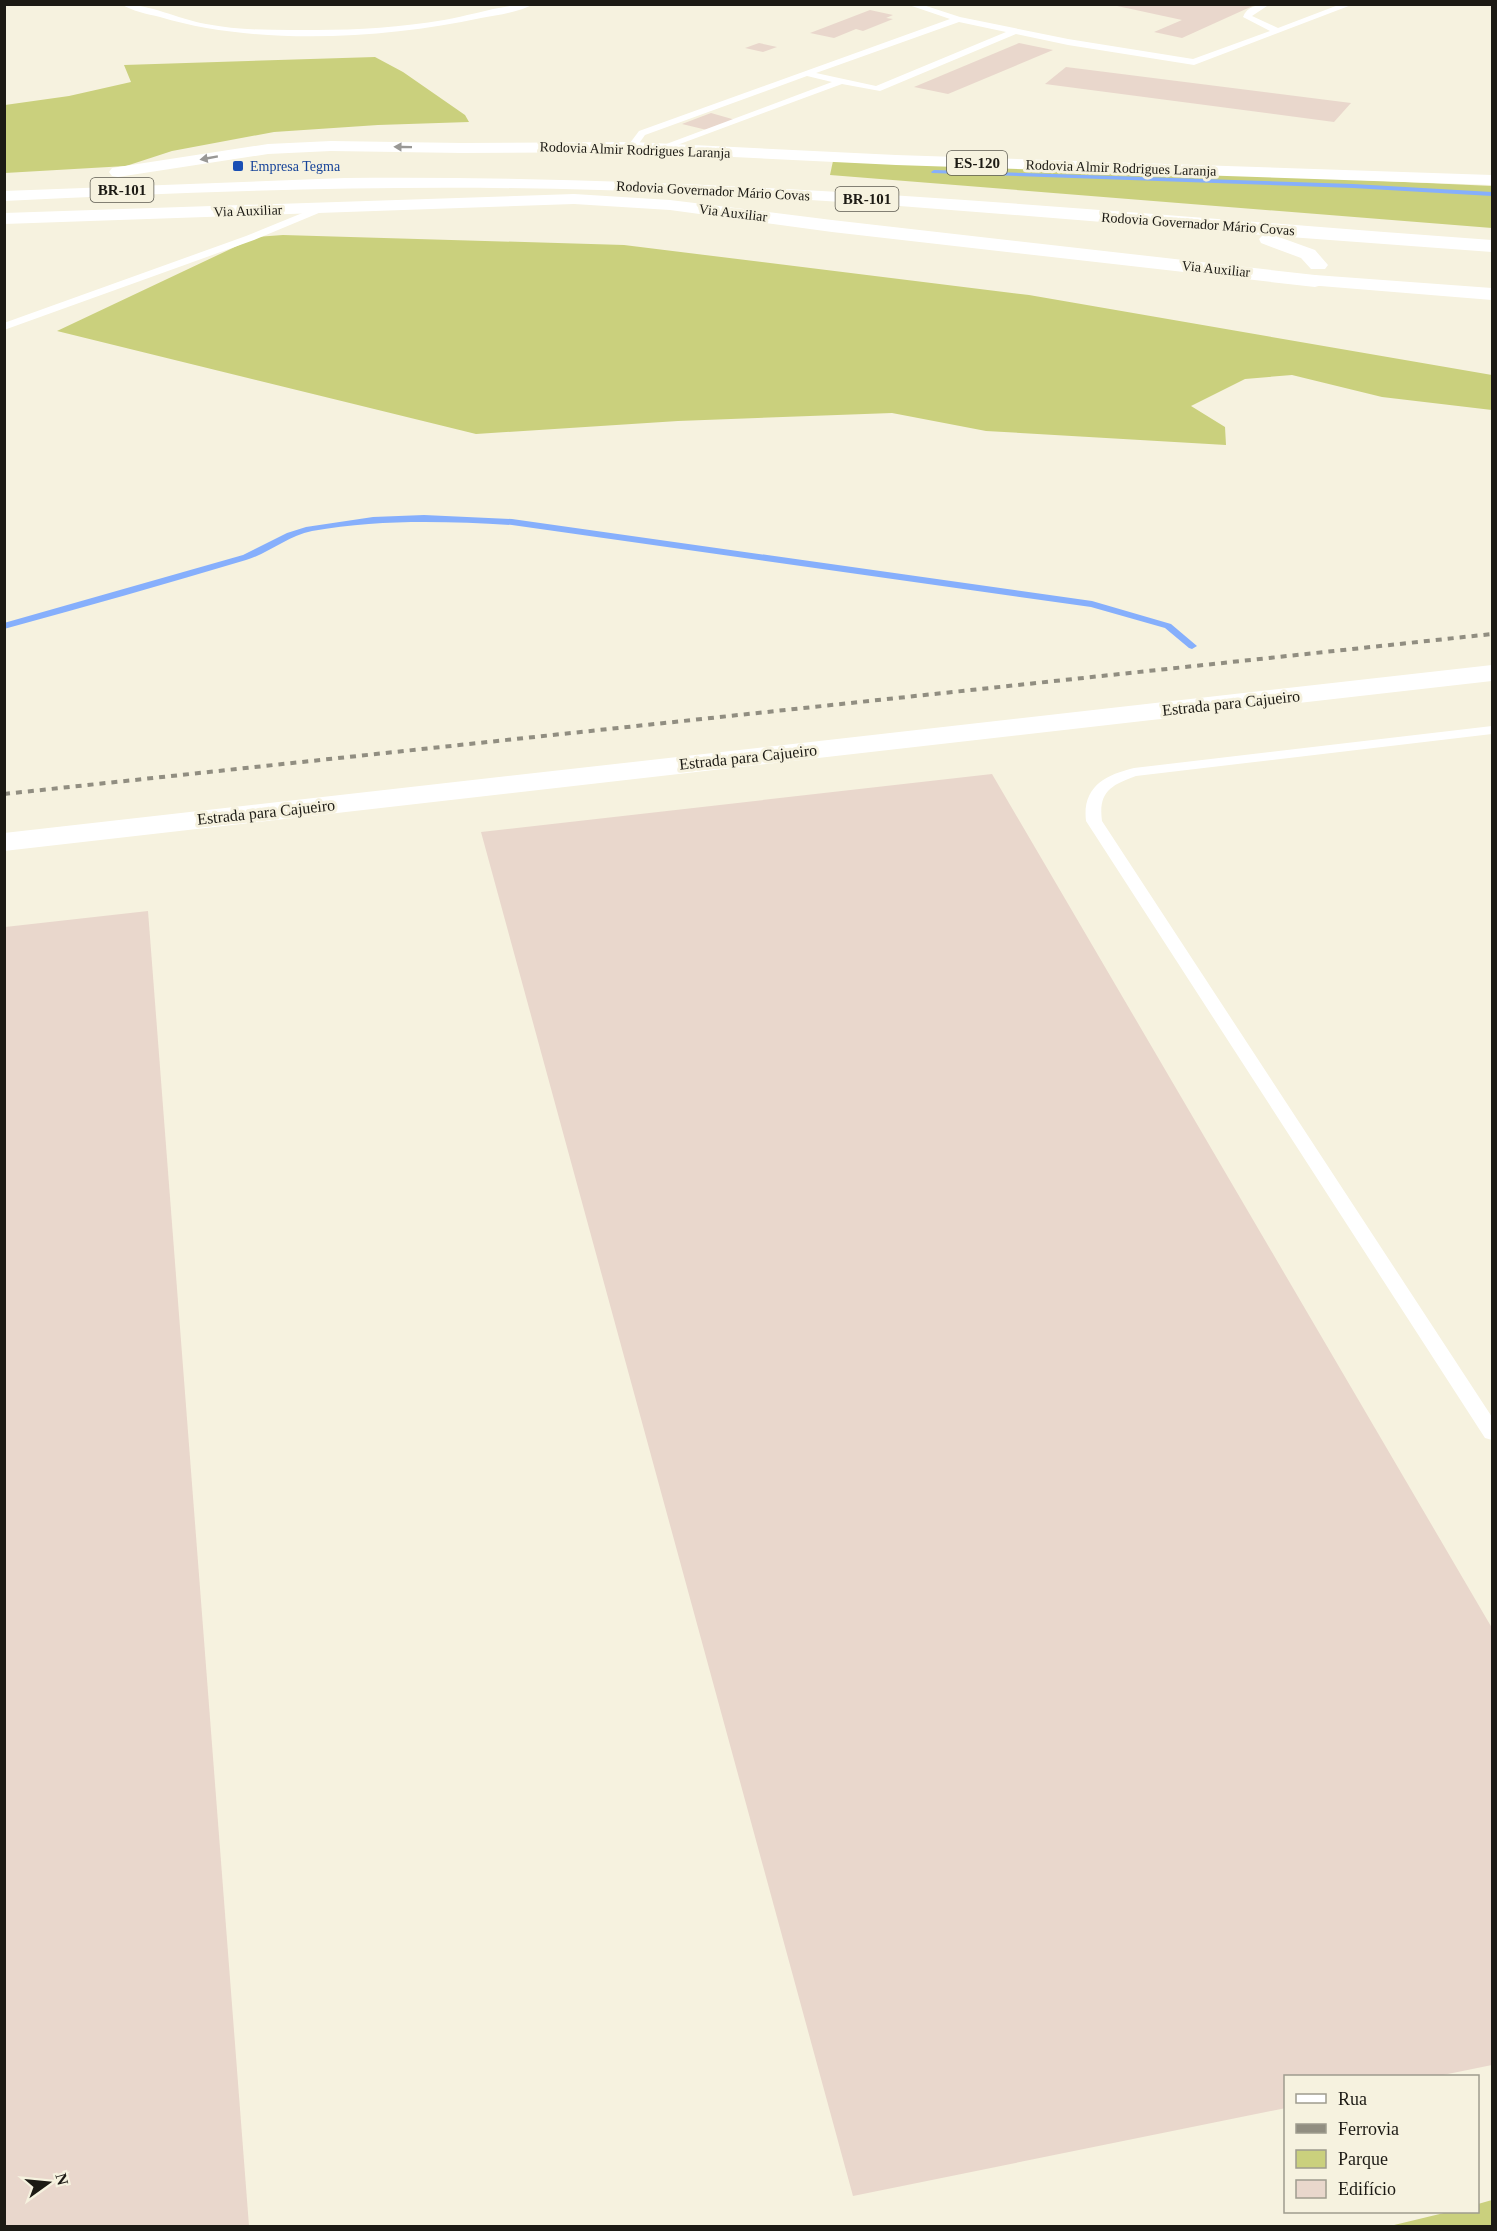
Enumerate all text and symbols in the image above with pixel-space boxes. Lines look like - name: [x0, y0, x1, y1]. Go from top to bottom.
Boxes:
- street label: Rodovia Almir Rodrigues Laranja: [539, 139, 731, 161]
- one-way arrow: [394, 143, 413, 152]
- road number: ES-120: [947, 151, 1007, 175]
- one-way arrow: [200, 153, 219, 162]
- street label: Rodovia Almir Rodrigues Laranja: [1025, 157, 1217, 179]
- marker: Empresa Tegma: [231, 159, 245, 173]
- place label: Empresa Tegma: [250, 159, 341, 174]
- road number: BR-101: [90, 178, 154, 202]
- street label: Rodovia Governador Mário Covas: [616, 178, 810, 204]
- road number: BR-101: [836, 187, 898, 211]
- street label: Via Auxiliar: [698, 201, 768, 225]
- street label: Via Auxiliar: [213, 202, 283, 220]
- street label: Rodovia Governador Mário Covas: [1101, 210, 1295, 238]
- street label: Via Auxiliar: [1181, 258, 1251, 280]
- street label: Estrada para Cajueiro: [1161, 687, 1301, 720]
- street label: Estrada para Cajueiro: [678, 741, 818, 774]
- street label: Estrada para Cajueiro: [196, 796, 336, 829]
- legend: [1284, 2075, 1479, 2213]
- text: Rua: [1338, 2089, 1367, 2109]
- text: Ferrovia: [1338, 2119, 1399, 2139]
- text: Parque: [1338, 2149, 1388, 2169]
- north arrow: [18, 2153, 78, 2213]
- text: N: [52, 2171, 72, 2187]
- text: Edifício: [1338, 2179, 1396, 2199]

